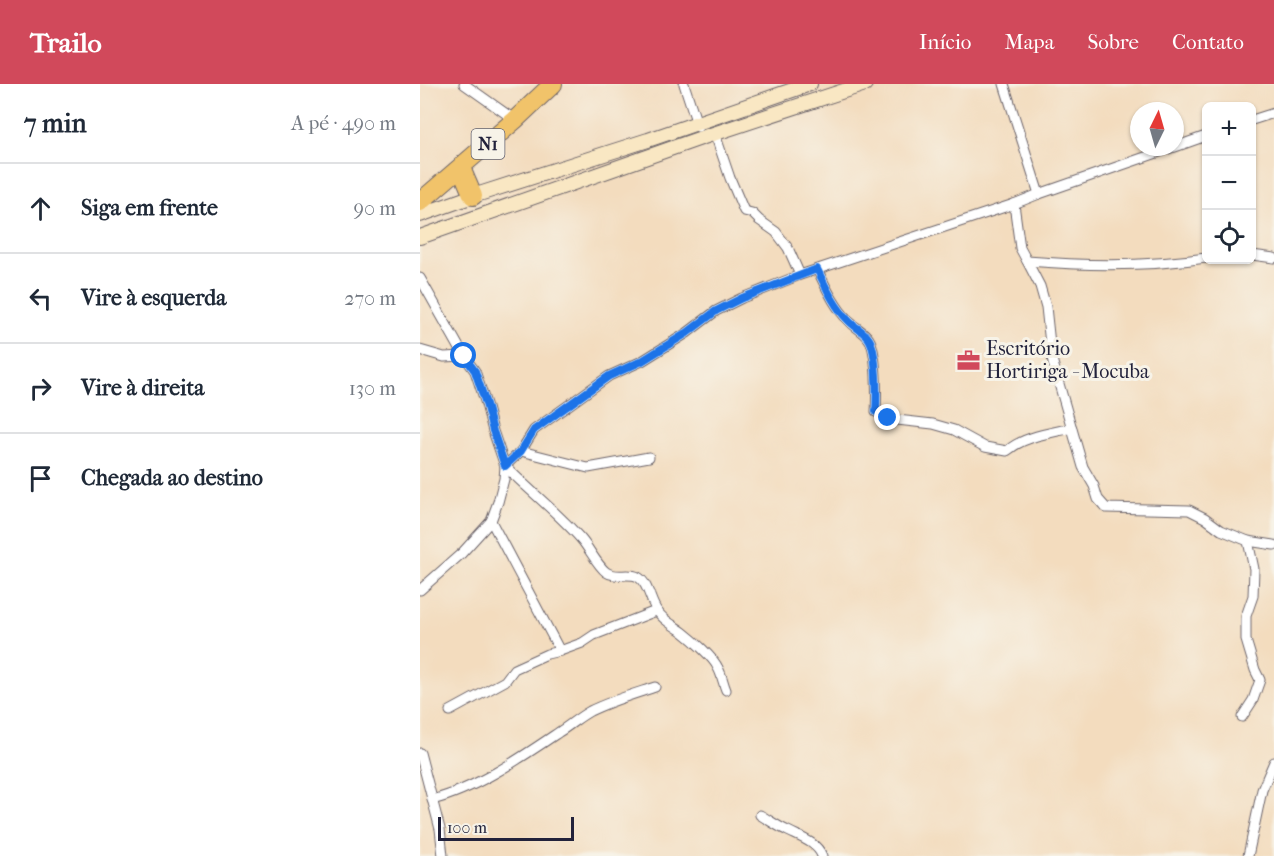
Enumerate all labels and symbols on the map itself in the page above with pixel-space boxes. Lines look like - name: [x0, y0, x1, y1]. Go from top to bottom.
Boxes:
- north arrow: [1130, 102, 1184, 156]
- road number: N1: [472, 129, 504, 159]
- place label: Escritório Hortiriga - Mocuba: [986, 337, 1150, 383]
- route start: [450, 342, 476, 368]
- office icon: Escritório Hortiriga - Mocuba: [955, 347, 981, 373]
- route end: [874, 404, 900, 430]
- scale bar: [438, 814, 574, 842]

